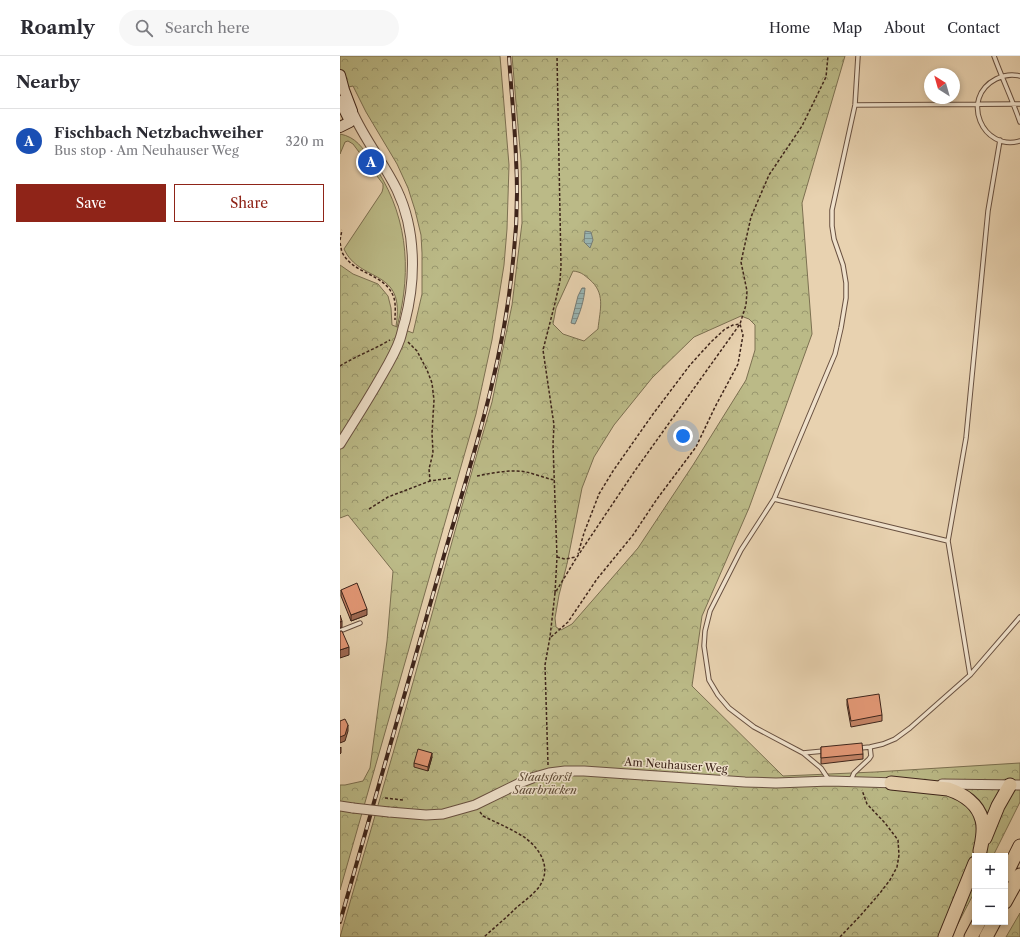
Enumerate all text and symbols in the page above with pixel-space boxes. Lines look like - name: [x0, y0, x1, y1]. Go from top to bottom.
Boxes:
- search box: [119, 10, 399, 46]
- text: Roamly: [20, 16, 95, 39]
- icon: search: [133, 17, 155, 39]
- text: Search here: [165, 18, 250, 37]
- text: Home: [769, 19, 810, 37]
- text: Map: [832, 19, 862, 37]
- text: About: [884, 19, 925, 37]
- text: Contact: [947, 19, 1000, 37]
- north arrow: [924, 68, 960, 104]
- text: Nearby: [16, 72, 80, 92]
- text: Fischbach Netzbachweiher: [54, 123, 263, 142]
- text: A: [24, 133, 34, 149]
- text: 320 m: [286, 133, 324, 149]
- text: Bus stop · Am Neuhauser Weg: [54, 142, 239, 158]
- pin: A: [358, 147, 384, 177]
- button: Save: [16, 184, 166, 222]
- button: Share: [174, 184, 324, 222]
- your location: [673, 426, 693, 446]
- street label: Am Neuhauser Weg: [623, 754, 728, 776]
- park label: Staatsforst Saarbrücken: [512, 770, 577, 797]
- map controls: [972, 853, 1008, 925]
- button: +: [972, 853, 1008, 889]
- button: −: [972, 889, 1008, 925]

